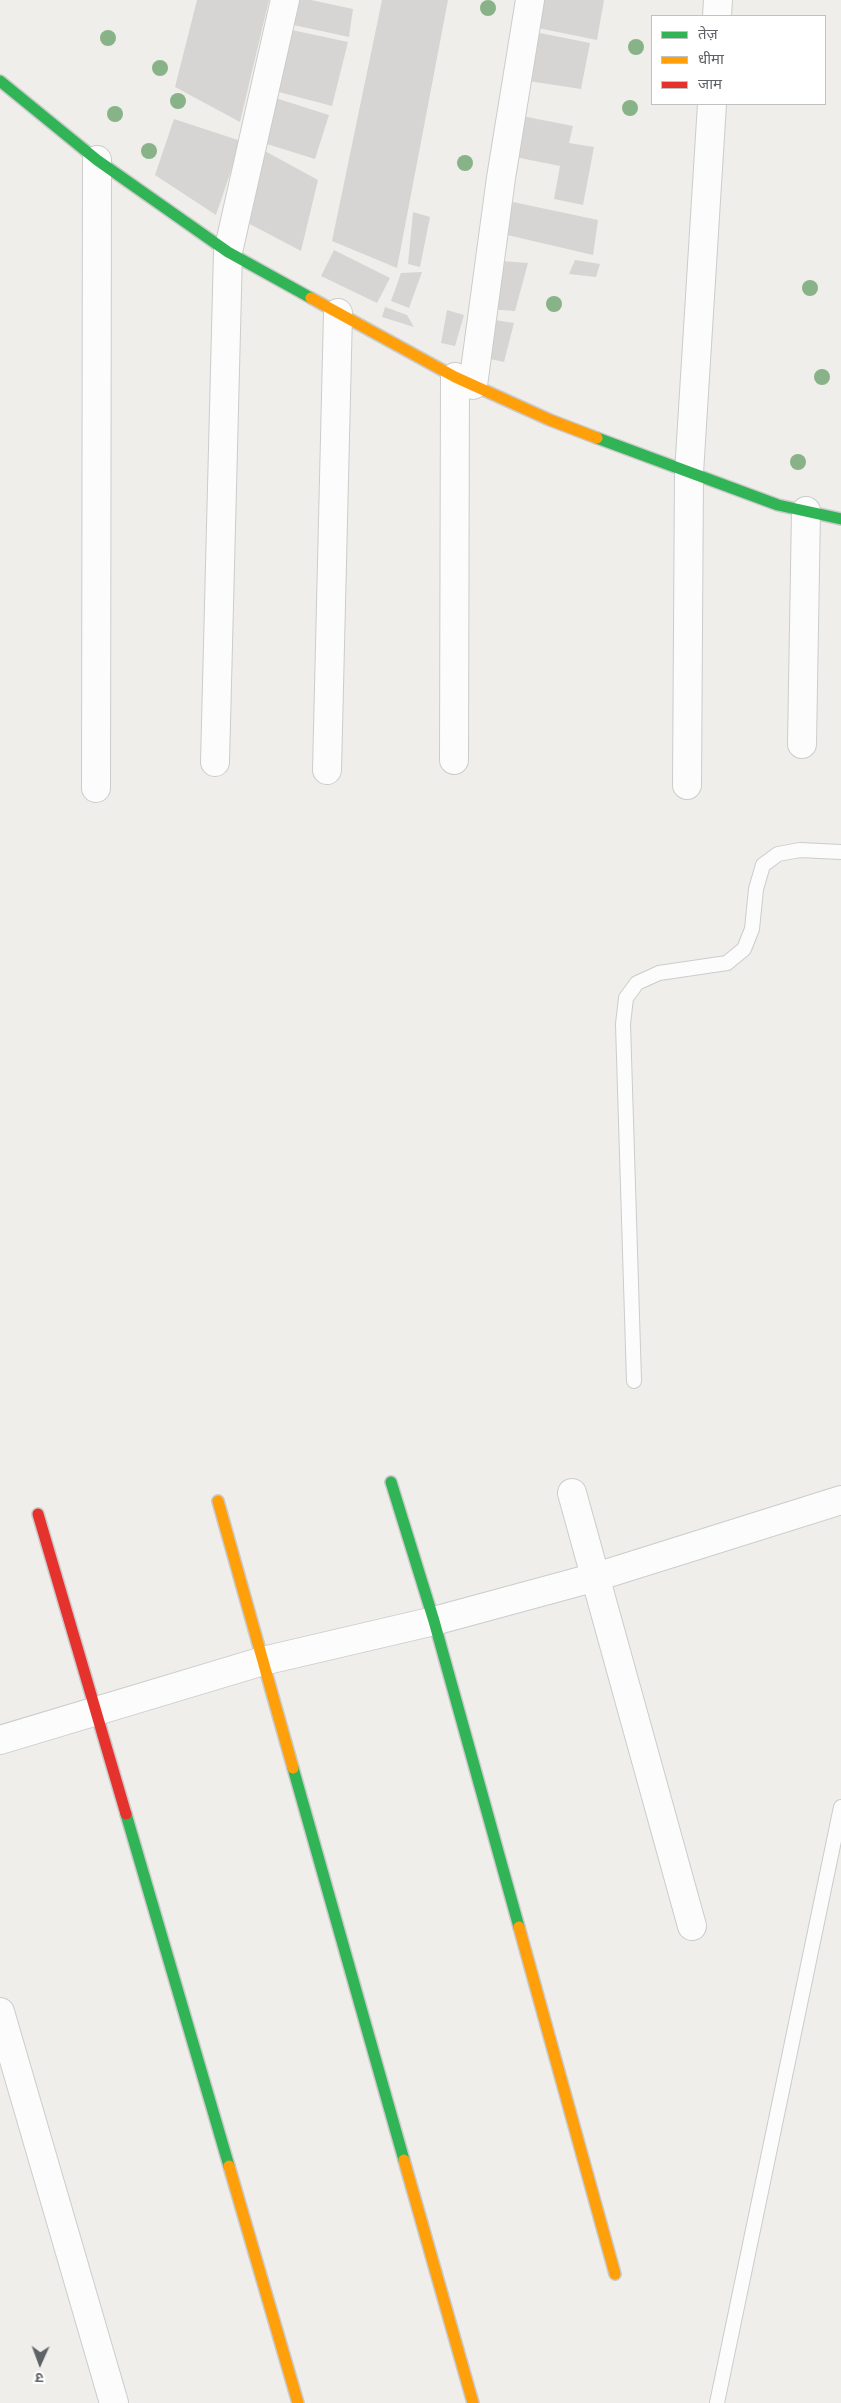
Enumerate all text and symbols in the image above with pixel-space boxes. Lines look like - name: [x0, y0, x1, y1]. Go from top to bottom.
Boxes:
- legend: [651, 15, 826, 105]
- text: तेज़: [698, 24, 718, 43]
- text: धीमा: [698, 49, 724, 68]
- text: जाम: [698, 74, 722, 93]
- north arrow: [15, 2338, 65, 2388]
- text: उ: [35, 2369, 44, 2387]

